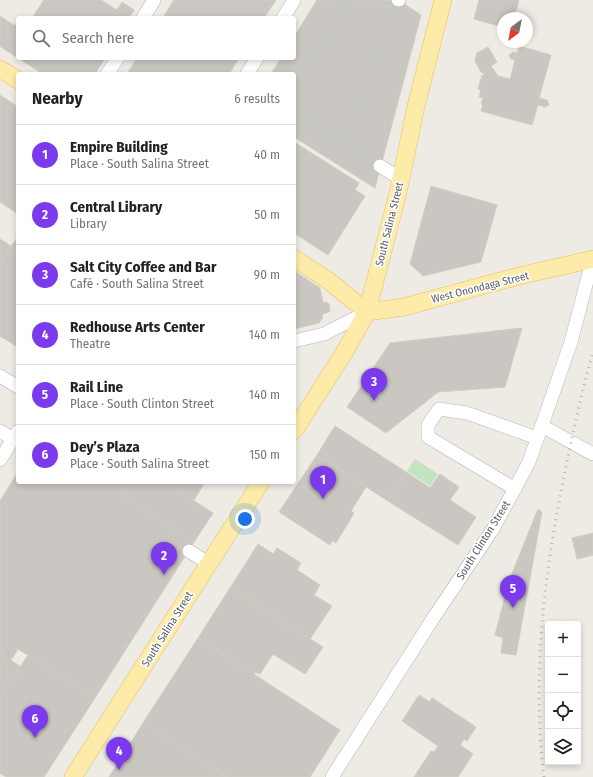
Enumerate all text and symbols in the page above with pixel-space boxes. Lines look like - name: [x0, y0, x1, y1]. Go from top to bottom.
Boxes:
- north arrow: [497, 12, 533, 48]
- search box: [16, 16, 296, 60]
- icon: search: [30, 27, 52, 49]
- text: Search here: [62, 29, 134, 47]
- text: Nearby: [32, 88, 83, 109]
- text: 6 results: [234, 91, 280, 106]
- text: Empire Building: [70, 138, 168, 156]
- text: 1: [42, 147, 48, 162]
- text: 40 m: [254, 147, 280, 162]
- text: Place · South Salina Street: [70, 156, 209, 171]
- street label: South Salina Street: [373, 180, 406, 268]
- text: Central Library: [70, 198, 162, 216]
- text: 2: [42, 207, 48, 222]
- text: 50 m: [254, 207, 280, 222]
- text: Library: [70, 216, 107, 231]
- text: Salt City Coffee and Bar: [70, 258, 216, 276]
- text: 3: [42, 267, 48, 282]
- text: 90 m: [254, 267, 280, 282]
- street label: West Onondaga Street: [430, 269, 531, 306]
- text: Café · South Salina Street: [70, 276, 204, 291]
- text: Redhouse Arts Center: [70, 318, 205, 336]
- text: 4: [42, 327, 48, 342]
- text: 140 m: [249, 327, 280, 342]
- text: Theatre: [70, 336, 110, 351]
- pin: 3: [361, 368, 387, 401]
- text: Rail Line: [70, 378, 123, 396]
- text: 5: [42, 387, 48, 402]
- text: 140 m: [249, 387, 280, 402]
- text: Place · South Clinton Street: [70, 396, 214, 411]
- text: Dey’s Plaza: [70, 438, 140, 456]
- text: 6: [42, 447, 48, 462]
- text: 150 m: [249, 447, 280, 462]
- text: Place · South Salina Street: [70, 456, 209, 471]
- pin: 1: [310, 466, 336, 499]
- street label: South Clinton Street: [454, 498, 513, 582]
- your location: [235, 509, 255, 529]
- pin: 2: [151, 542, 177, 575]
- pin: 5: [500, 575, 526, 608]
- street label: South Salina Street: [139, 589, 196, 669]
- map controls: [545, 621, 581, 765]
- button: +: [545, 621, 581, 657]
- button: −: [545, 657, 581, 693]
- button: locate: [545, 693, 581, 729]
- pin: 6: [22, 705, 48, 738]
- button: layers: [545, 729, 581, 765]
- pin: 4: [106, 737, 132, 770]

